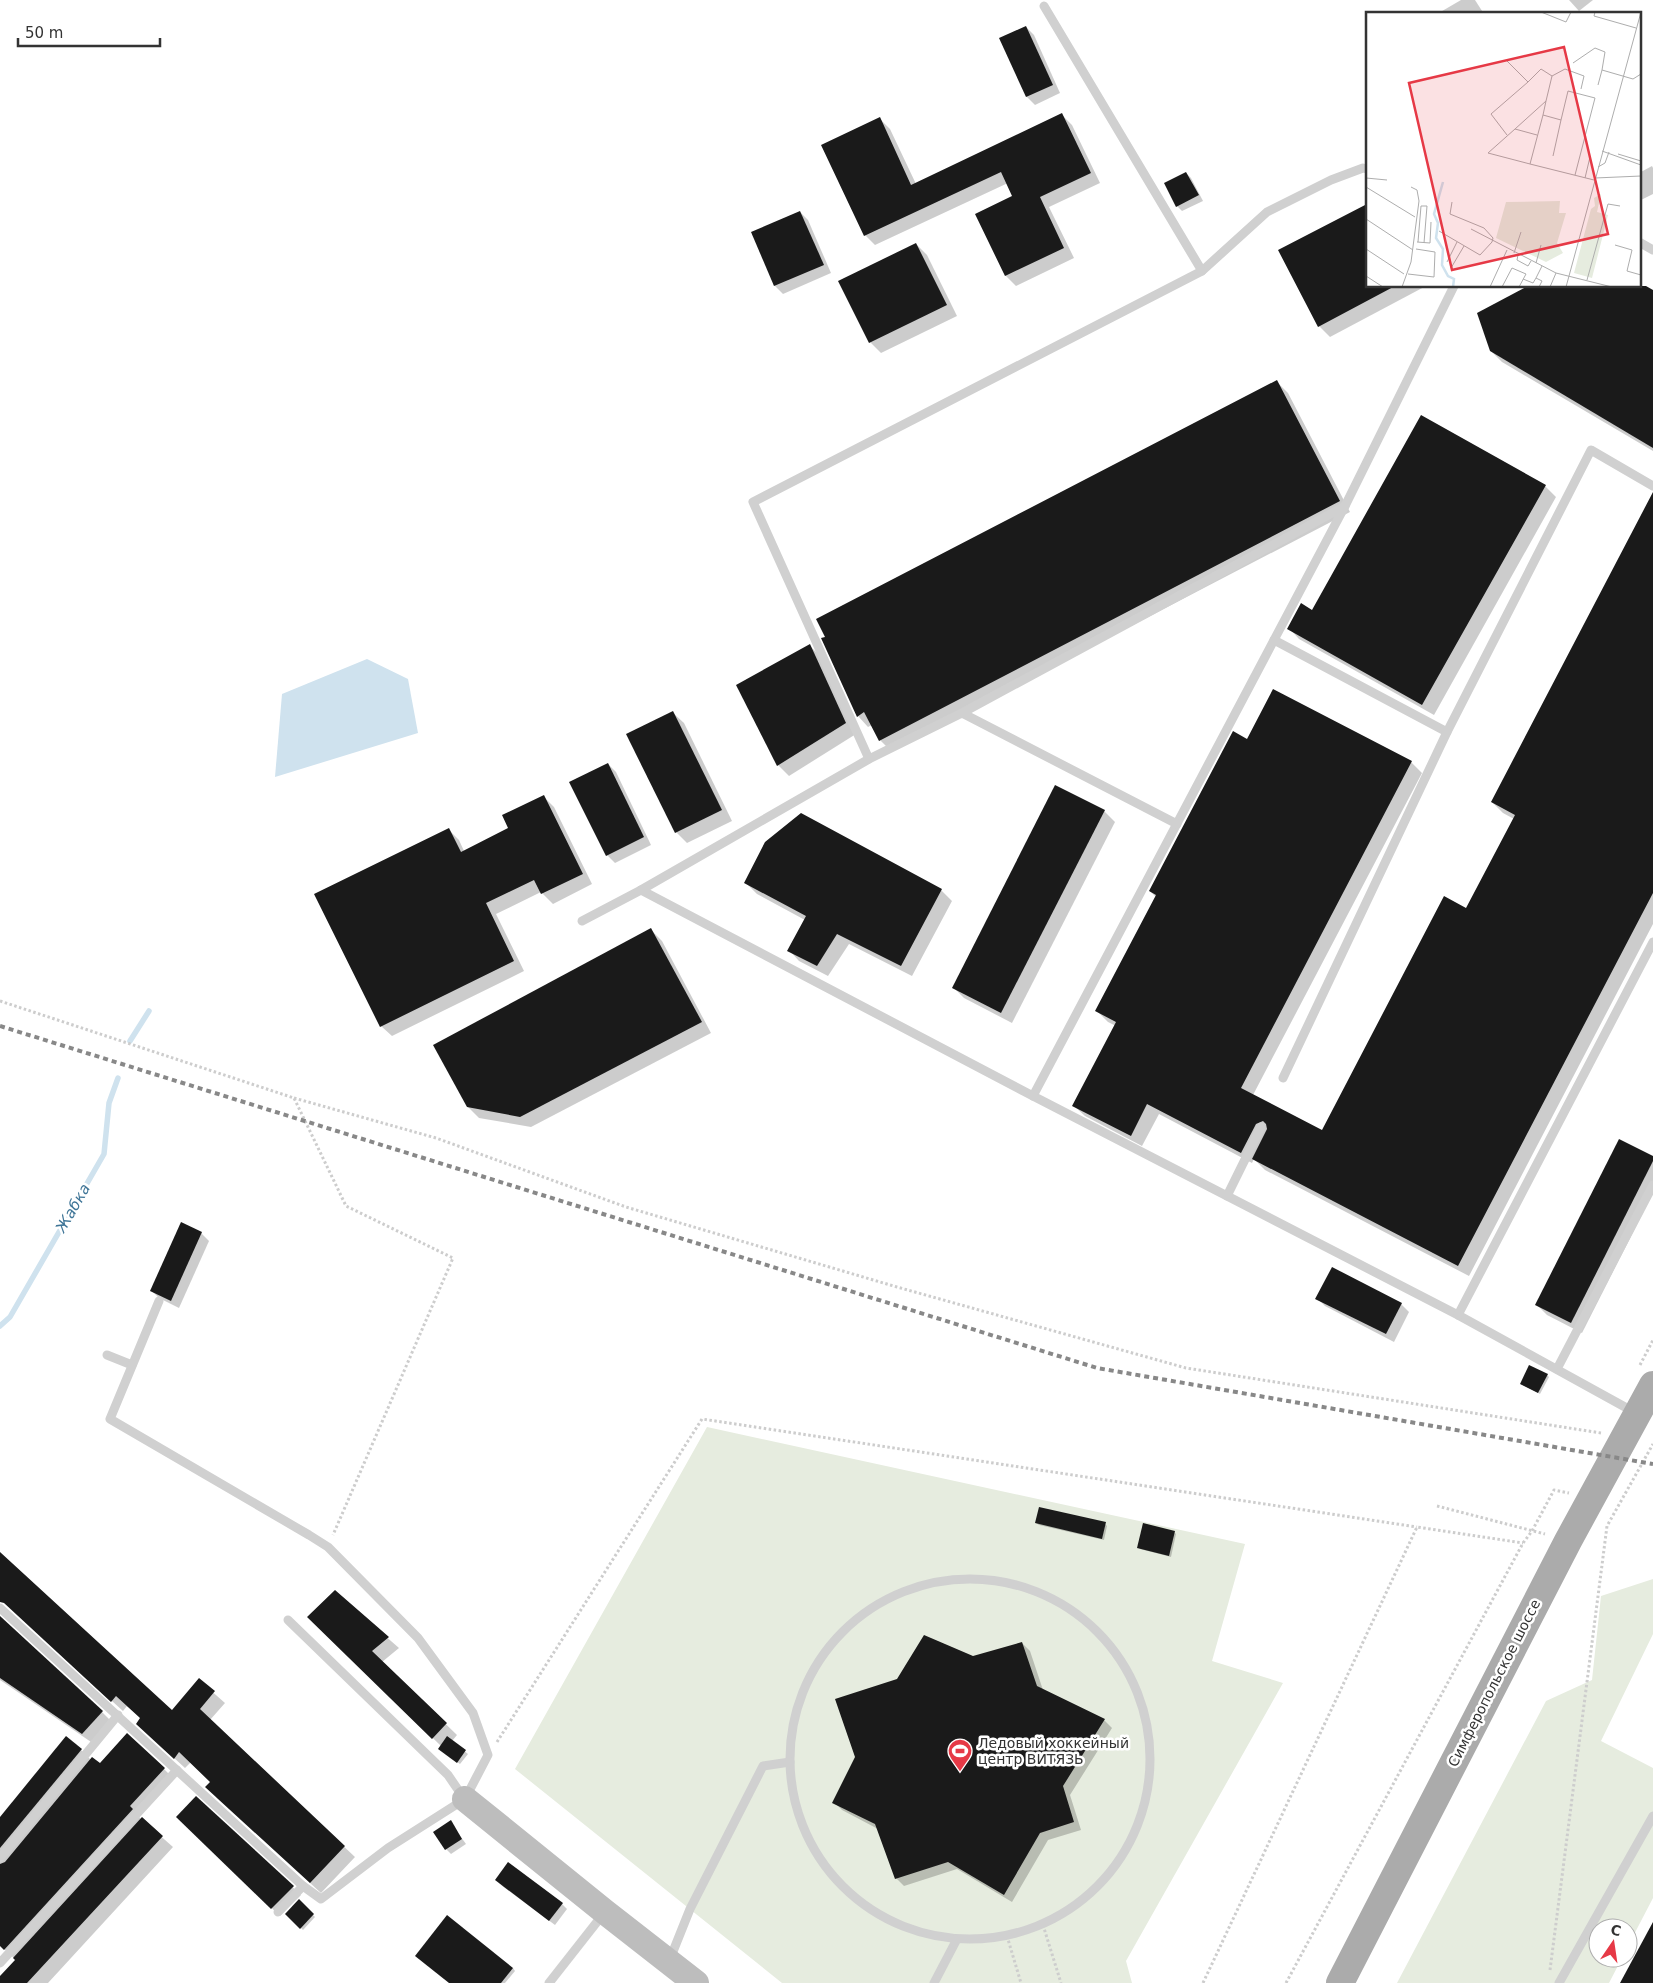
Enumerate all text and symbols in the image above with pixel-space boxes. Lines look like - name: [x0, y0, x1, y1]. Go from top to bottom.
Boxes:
- inset map: [1366, 12, 1640, 288]
- scale bar: [18, 15, 160, 47]
- text: 50 m: [25, 24, 63, 42]
- water label: Жабка: [51, 1181, 94, 1236]
- street label: Симферопольское шоссе: [1445, 1597, 1543, 1769]
- place label: Ледовый хоккейный центр ВИТЯЗЬ: [978, 1735, 1129, 1767]
- sports icon: Ледовый хоккейный центр ВИТЯЗЬ: [947, 1738, 973, 1772]
- north arrow: [1588, 1918, 1638, 1968]
- text: С: [1609, 1921, 1623, 1939]

